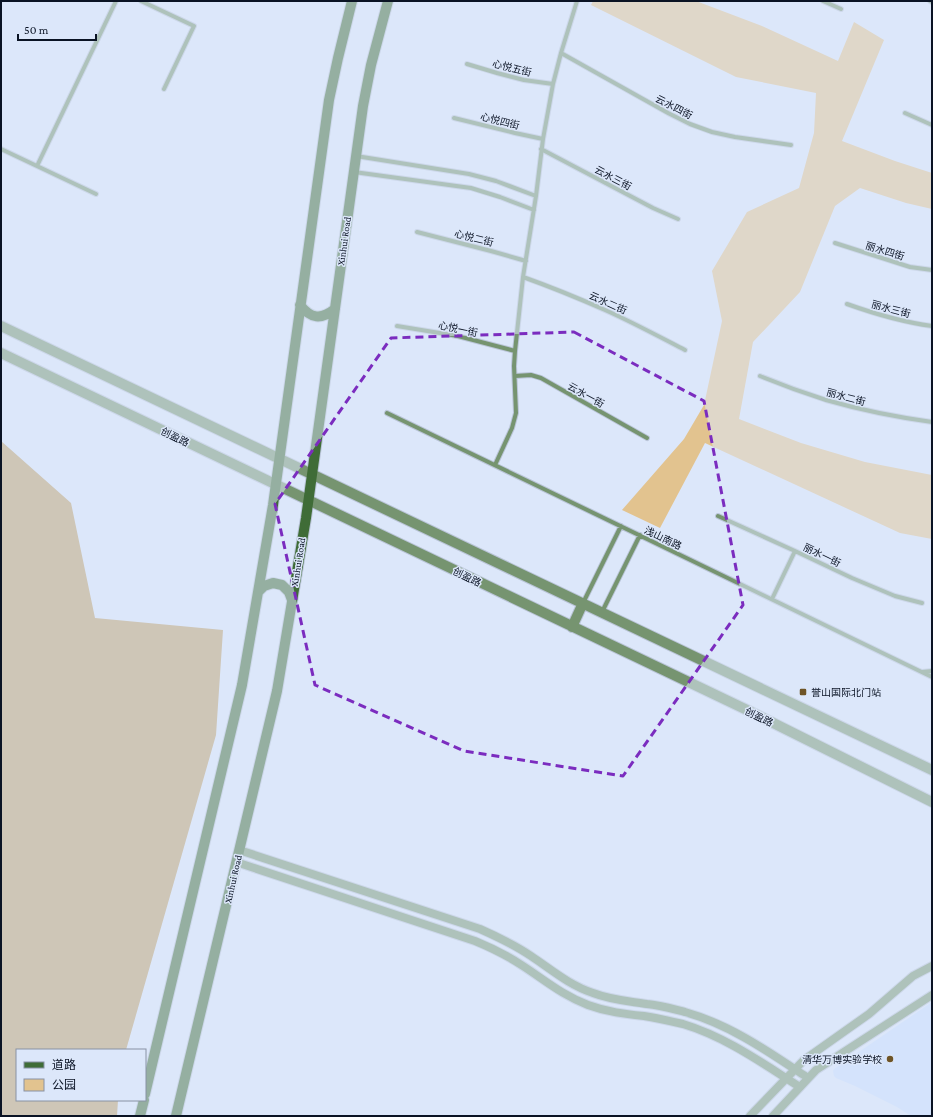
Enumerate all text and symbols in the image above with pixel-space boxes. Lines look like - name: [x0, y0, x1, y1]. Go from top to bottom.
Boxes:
- scale bar: [18, 16, 96, 42]
- text: 50 m: [24, 23, 49, 37]
- street label: 心悦五街: [491, 58, 533, 78]
- street label: 云水四街: [654, 93, 694, 121]
- street label: 心悦四街: [479, 111, 521, 131]
- street label: 云水三街: [593, 164, 633, 192]
- street label: Xinhui Road: [335, 215, 353, 266]
- street label: 心悦二街: [453, 228, 495, 248]
- street label: 丽水四街: [864, 240, 906, 262]
- street label: 云水二街: [587, 290, 629, 316]
- street label: 丽水三街: [870, 299, 912, 319]
- street label: 心悦一街: [437, 319, 479, 339]
- street label: 云水一街: [566, 380, 606, 410]
- street label: 丽水二街: [825, 387, 867, 407]
- street label: 创盈路: [159, 425, 191, 449]
- street label: 浅山南路: [643, 524, 683, 552]
- street label: Xinhui Road: [289, 536, 307, 587]
- street label: 丽水一街: [802, 541, 842, 569]
- street label: 创盈路: [451, 565, 483, 589]
- marker: 誉山国际北门站: [798, 687, 808, 697]
- place label: 誉山国际北门站: [811, 687, 881, 698]
- street label: 创盈路: [743, 705, 775, 729]
- street label: Xinhui Road: [222, 853, 244, 904]
- legend: [16, 1049, 146, 1101]
- place label: 清华万博实验学校: [802, 1054, 882, 1065]
- marker: 清华万博实验学校: [885, 1054, 895, 1064]
- text: 道路: [52, 1058, 76, 1072]
- text: 公园: [52, 1078, 76, 1092]

